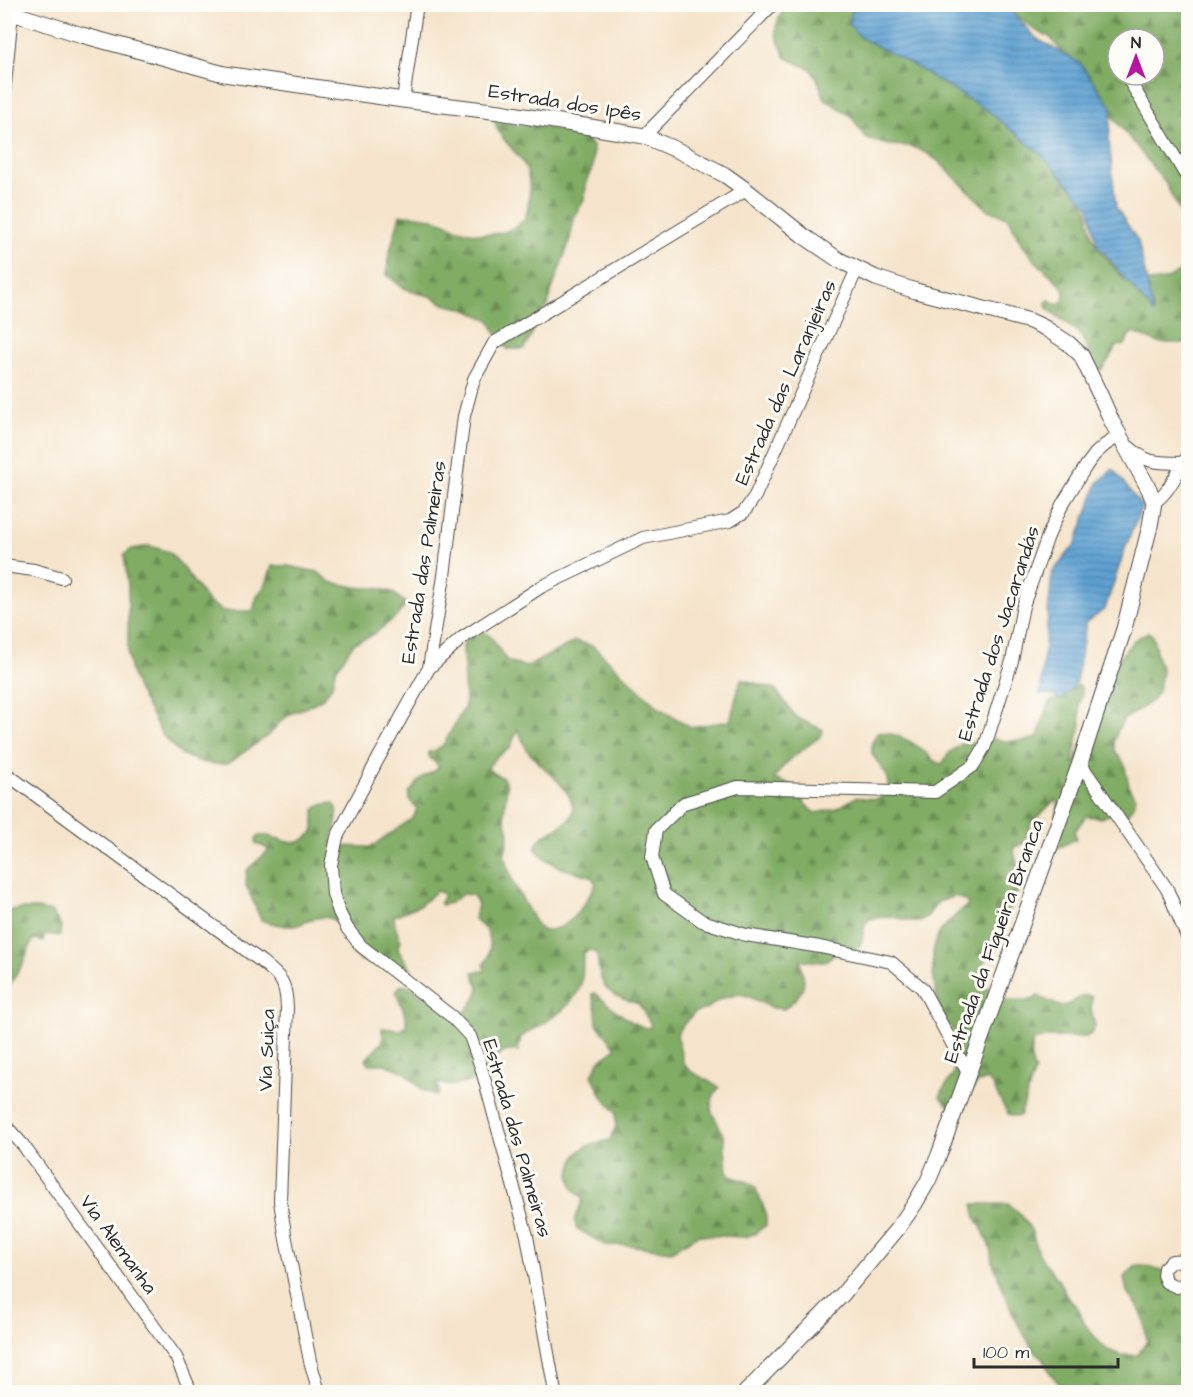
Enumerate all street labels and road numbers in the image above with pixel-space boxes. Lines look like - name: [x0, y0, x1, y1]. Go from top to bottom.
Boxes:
- street label: Estrada dos Ipês: [487, 77, 643, 129]
- street label: Estrada das Laranjeiras: [728, 275, 844, 489]
- street label: Estrada das Palmeiras: [394, 459, 454, 665]
- street label: Estrada dos Jacarandás: [951, 522, 1047, 744]
- street label: Estrada da Figueira Branca: [937, 816, 1052, 1067]
- street label: Via Suiça: [252, 1008, 282, 1092]
- street label: Estrada das Palmeiras: [475, 1036, 559, 1241]
- street label: Via Alemanha: [73, 1189, 164, 1300]

